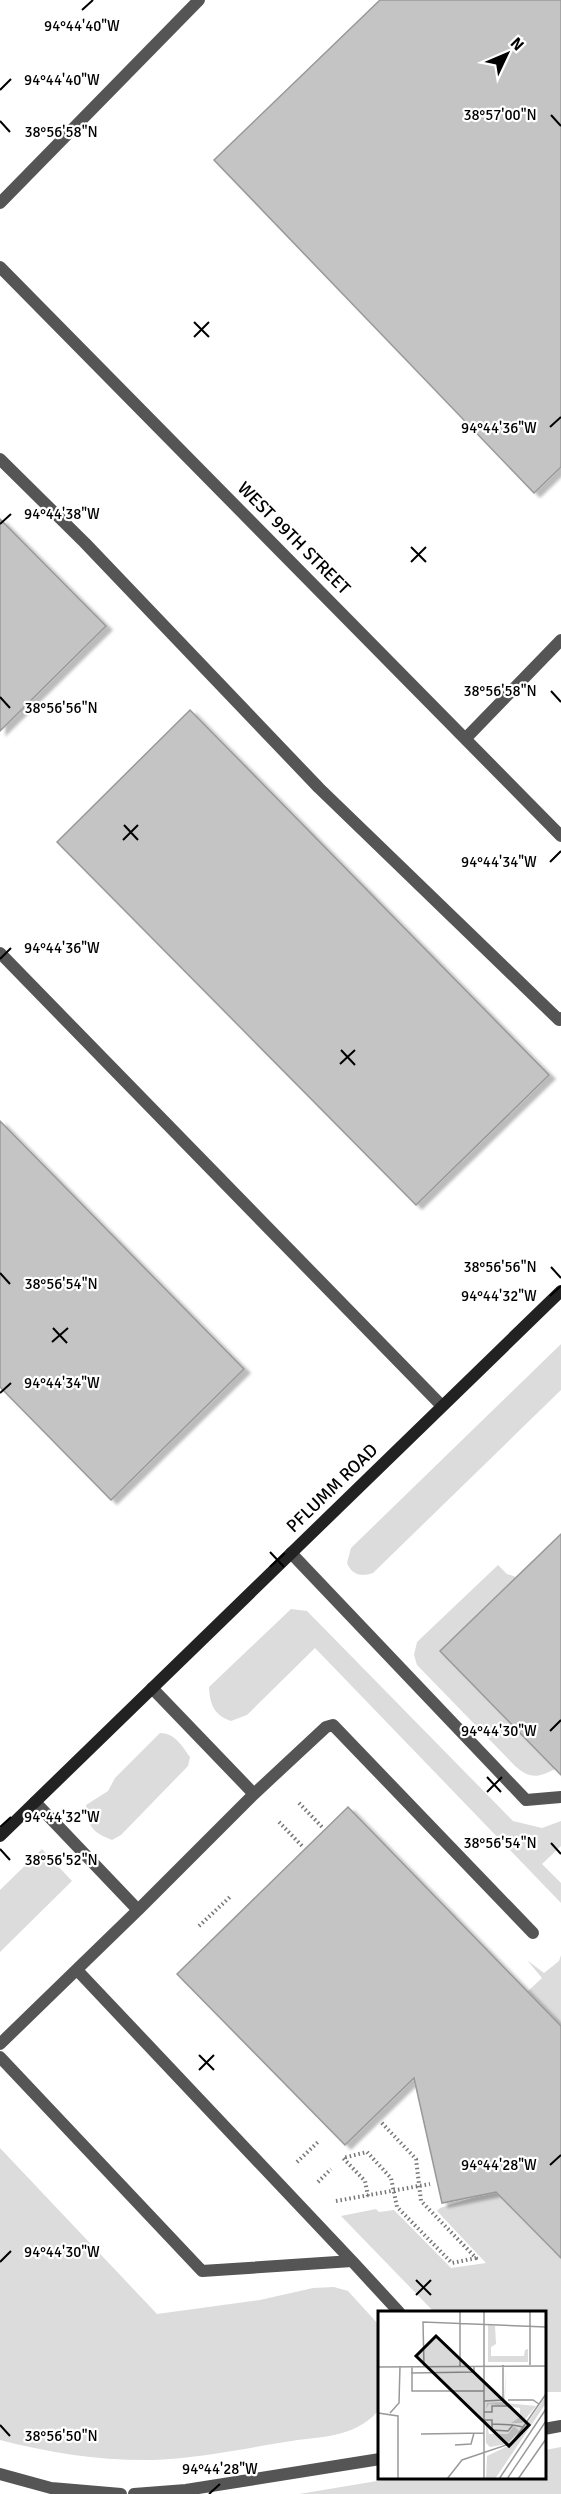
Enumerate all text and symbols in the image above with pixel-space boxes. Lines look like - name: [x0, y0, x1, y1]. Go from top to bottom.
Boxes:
- text: 94°44'40"W: [44, 17, 120, 35]
- north arrow: [477, 24, 537, 84]
- text: N: [506, 33, 528, 55]
- text: 94°44'40"W: [24, 71, 100, 89]
- text: 38°57'00"N: [463, 106, 537, 124]
- text: 38°56'58"N: [24, 123, 98, 141]
- text: 94°44'36"W: [461, 419, 537, 437]
- street label: WEST 99TH STREET: [233, 477, 355, 599]
- text: 94°44'38"W: [24, 505, 100, 523]
- text: 38°56'58"N: [463, 682, 537, 700]
- text: 38°56'56"N: [24, 699, 98, 717]
- text: 94°44'34"W: [461, 853, 537, 871]
- text: 94°44'36"W: [24, 939, 100, 957]
- text: 38°56'56"N: [463, 1258, 537, 1276]
- text: 38°56'54"N: [24, 1275, 98, 1293]
- text: 94°44'32"W: [461, 1287, 537, 1305]
- text: 94°44'34"W: [24, 1374, 100, 1392]
- street label: PFLUMM ROAD: [282, 1439, 382, 1537]
- text: 94°44'30"W: [461, 1722, 537, 1740]
- text: 94°44'32"W: [24, 1808, 100, 1826]
- text: 38°56'54"N: [463, 1834, 537, 1852]
- text: 38°56'52"N: [24, 1851, 98, 1869]
- text: 94°44'28"W: [461, 2156, 537, 2174]
- text: 94°44'30"W: [24, 2243, 100, 2261]
- inset map: [378, 2311, 546, 2479]
- text: 38°56'50"N: [24, 2427, 98, 2445]
- text: 94°44'28"W: [182, 2460, 258, 2478]

